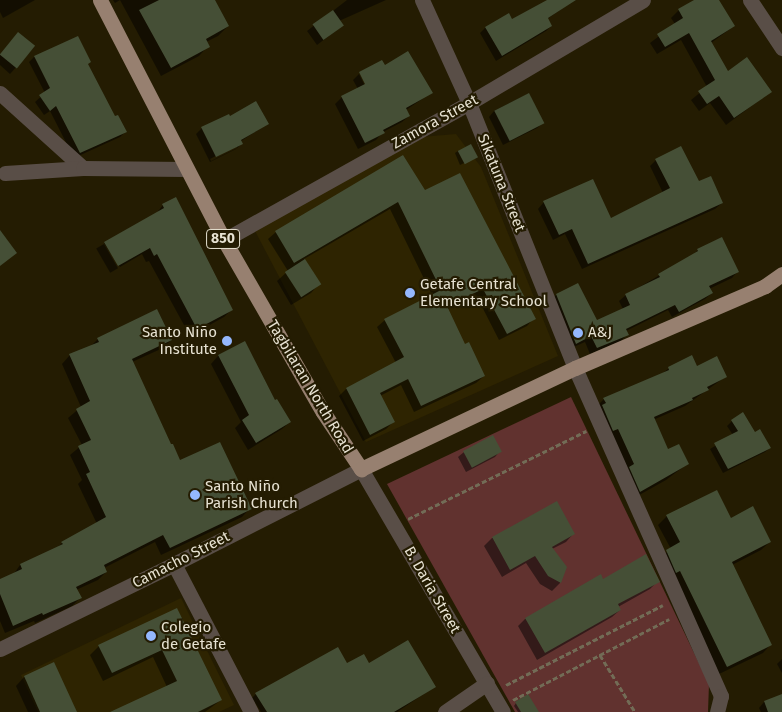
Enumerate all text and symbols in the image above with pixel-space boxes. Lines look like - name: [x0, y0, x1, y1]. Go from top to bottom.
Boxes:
- street label: Zamora Street: [389, 91, 481, 153]
- street label: Sikatuna Street: [473, 132, 529, 234]
- road number: 850: [206, 228, 240, 250]
- place label: Getafe Central Elementary School: [420, 275, 547, 310]
- marker: Getafe Central Elementary School: [404, 287, 416, 299]
- street label: Tagbilaran North Road: [263, 317, 357, 457]
- place label: Santo Niño Institute: [142, 323, 217, 358]
- place label: A&J: [588, 324, 612, 342]
- marker: A&J: [572, 327, 584, 339]
- marker: Santo Niño Institute: [221, 335, 233, 347]
- place label: Santo Niño Parish Church: [205, 477, 298, 512]
- marker: Santo Niño Parish Church: [189, 489, 201, 501]
- street label: Camacho Street: [129, 528, 233, 592]
- street label: B. Daria Street: [400, 543, 464, 637]
- place label: Colegio de Getafe: [161, 618, 226, 653]
- marker: Colegio de Getafe: [145, 630, 157, 642]

